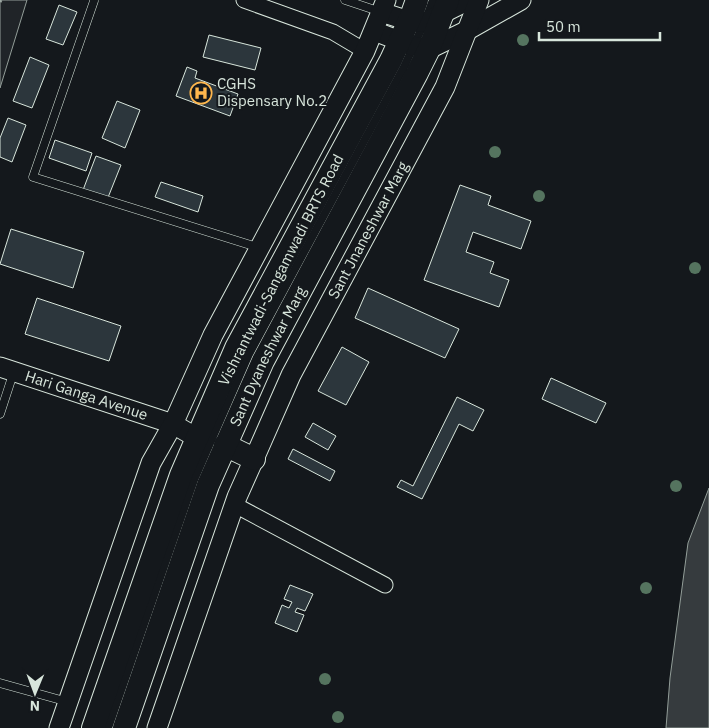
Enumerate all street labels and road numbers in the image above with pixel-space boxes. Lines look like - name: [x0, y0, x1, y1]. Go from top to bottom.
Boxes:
- street label: Vishrantwadi-Sangamwadi BRTS Road: [214, 151, 347, 389]
- street label: Sant Jnaneshwar Marg: [324, 158, 412, 302]
- street label: Sant Dyaneshwar Marg: [225, 283, 310, 429]
- street label: Hari Ganga Avenue: [23, 366, 150, 424]

